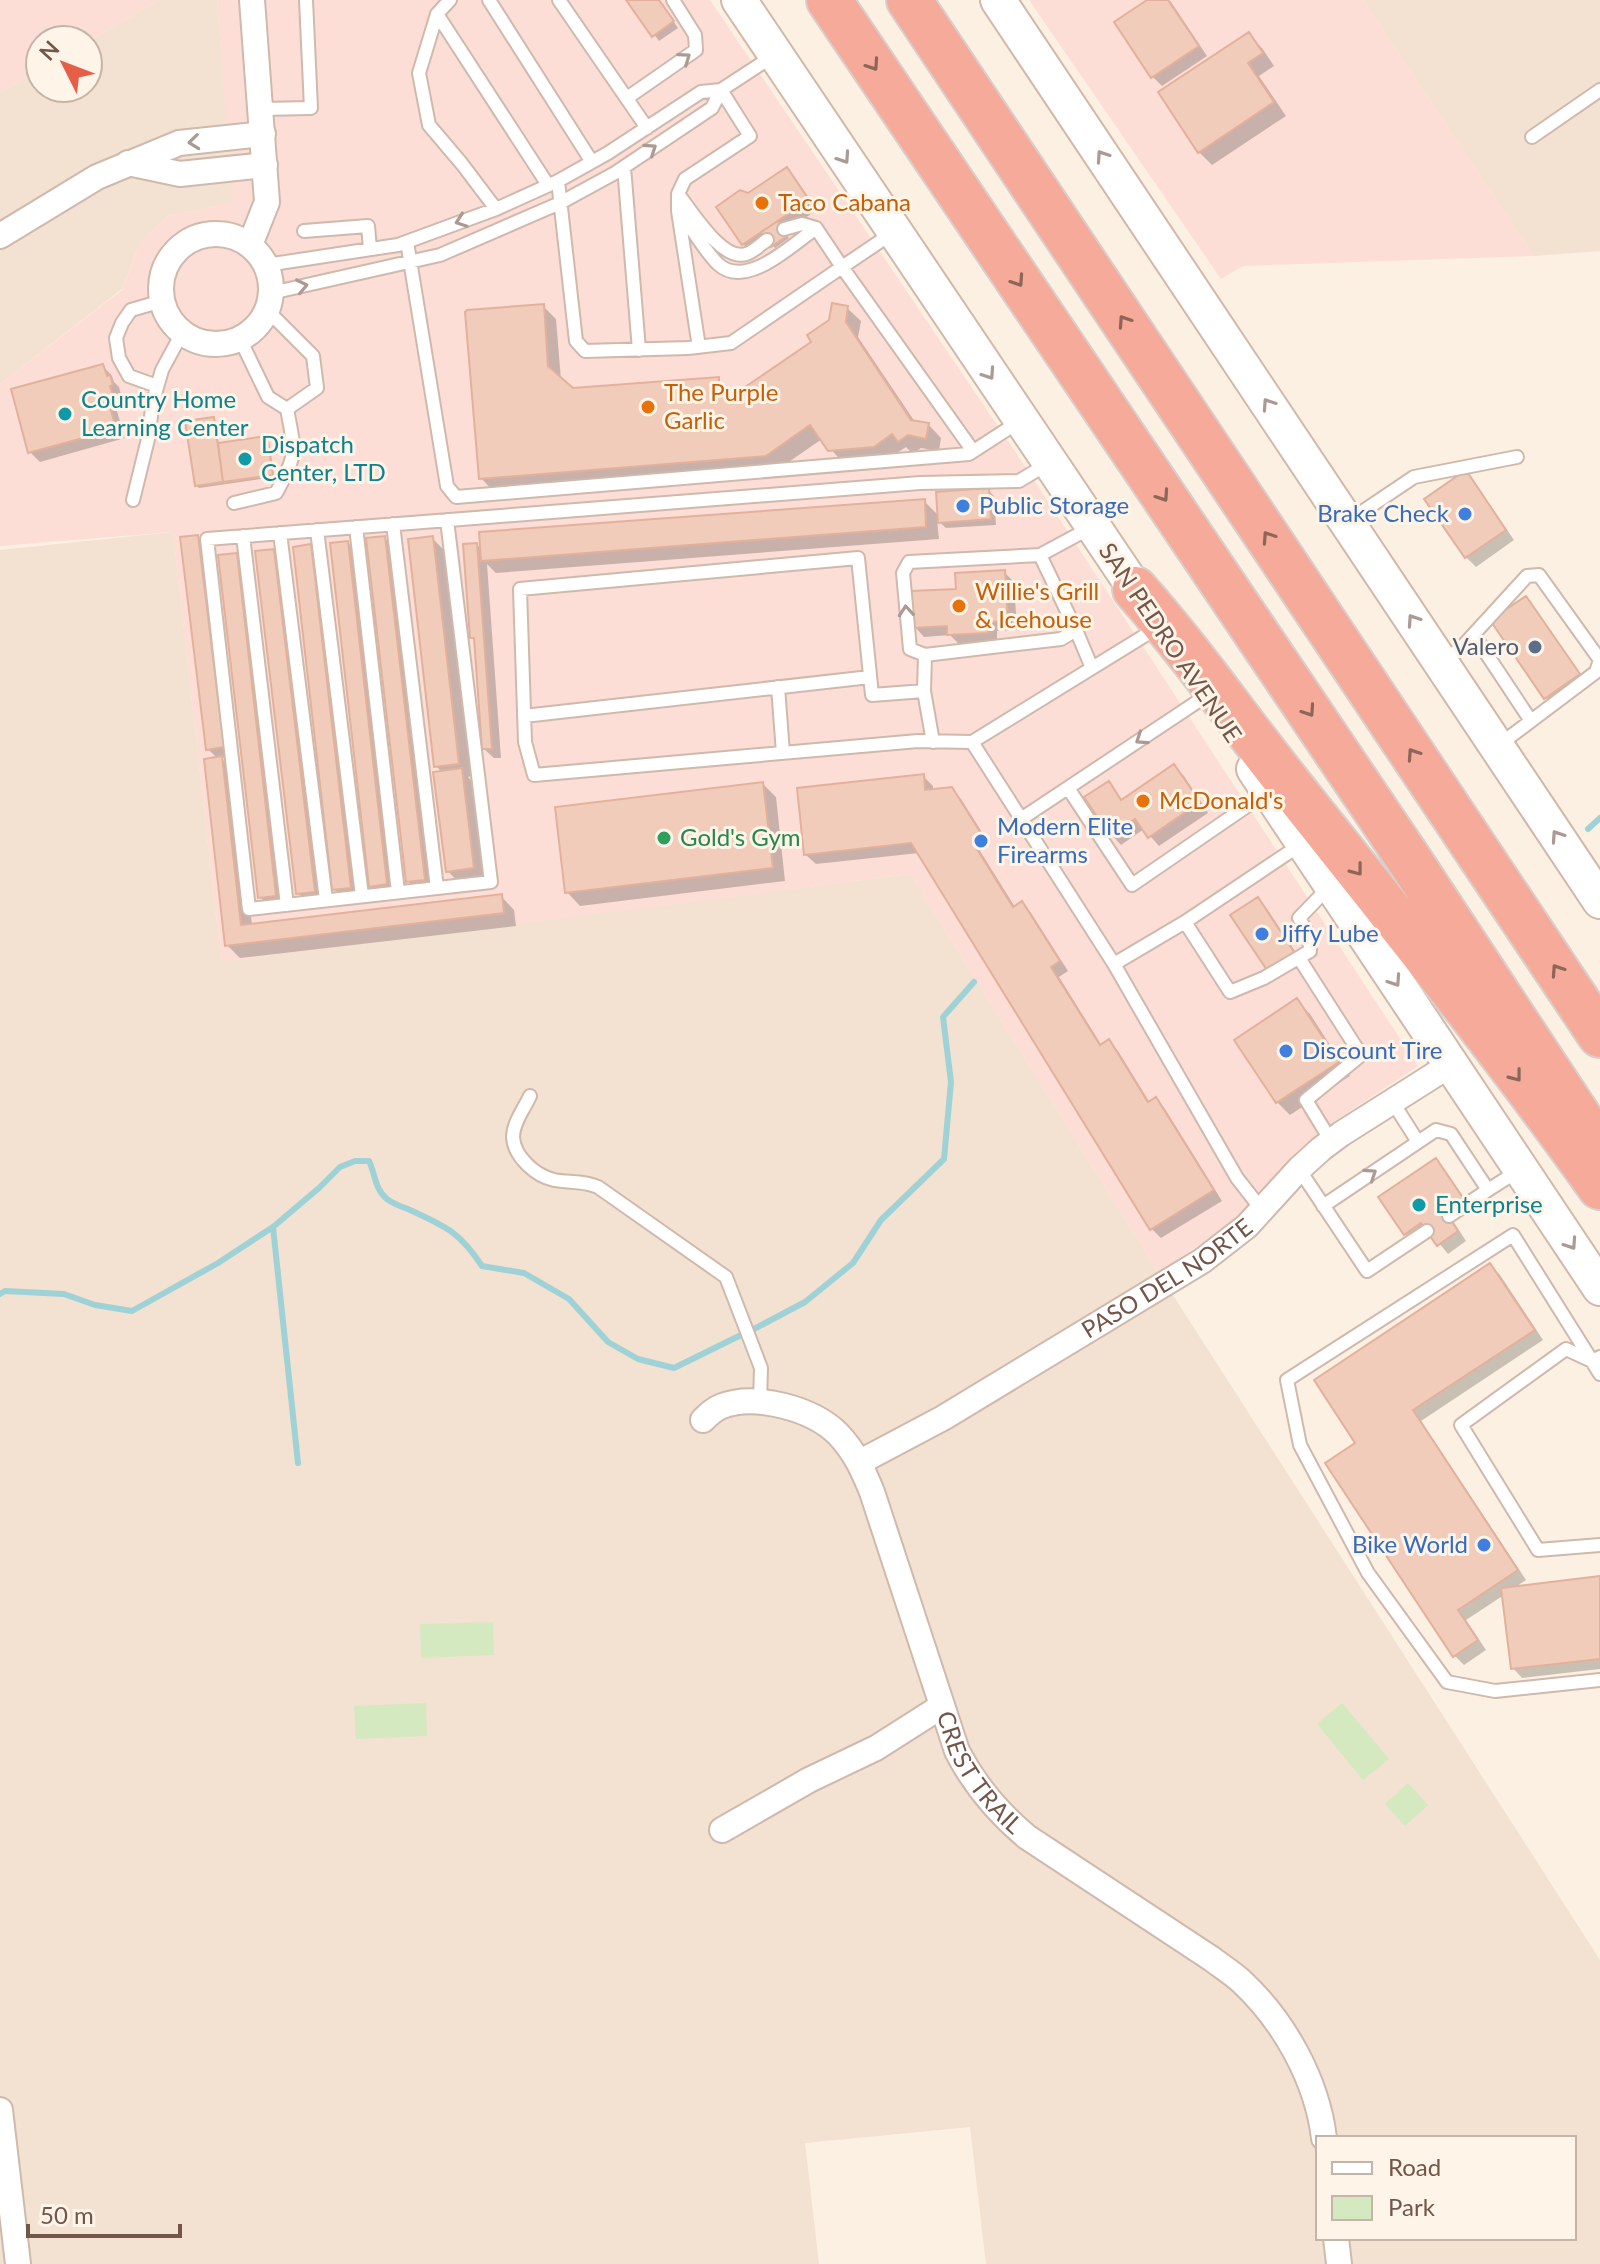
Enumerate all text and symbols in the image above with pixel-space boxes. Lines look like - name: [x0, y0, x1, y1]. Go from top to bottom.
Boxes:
- north arrow: [24, 24, 104, 104]
- text: N: [33, 35, 64, 66]
- one-way arrow: [676, 53, 690, 68]
- one-way arrow: [863, 56, 878, 70]
- one-way arrow: [187, 133, 200, 150]
- one-way arrow: [643, 144, 657, 159]
- one-way arrow: [835, 150, 850, 164]
- one-way arrow: [1097, 151, 1112, 165]
- place label: Taco Cabana: [778, 187, 911, 216]
- marker: Taco Cabana: [753, 194, 771, 212]
- one-way arrow: [455, 212, 469, 228]
- one-way arrow: [1008, 272, 1023, 286]
- one-way arrow: [295, 278, 309, 295]
- one-way arrow: [1119, 315, 1134, 329]
- one-way arrow: [979, 366, 994, 380]
- place label: The Purple Garlic: [664, 377, 778, 434]
- place label: Country Home Learning Center: [81, 384, 249, 441]
- marker: The Purple Garlic: [639, 398, 657, 416]
- one-way arrow: [1263, 398, 1278, 412]
- marker: Country Home Learning Center: [56, 405, 74, 423]
- place label: Dispatch Center, LTD: [261, 429, 386, 486]
- marker: Dispatch Center, LTD: [236, 450, 254, 468]
- one-way arrow: [1153, 487, 1168, 502]
- place label: Public Storage: [979, 490, 1129, 519]
- marker: Public Storage: [954, 497, 972, 515]
- place label: Brake Check: [1317, 498, 1450, 527]
- marker: Brake Check: [1456, 505, 1474, 523]
- one-way arrow: [1263, 532, 1278, 546]
- street label: SAN PEDRO AVENUE: [1094, 537, 1249, 747]
- place label: Willie's Grill & Icehouse: [975, 576, 1099, 633]
- marker: Willie's Grill & Icehouse: [950, 597, 968, 615]
- one-way arrow: [898, 604, 915, 617]
- one-way arrow: [1407, 614, 1422, 629]
- place label: Valero: [1452, 631, 1519, 660]
- marker: Valero: [1526, 638, 1544, 656]
- one-way arrow: [1299, 703, 1314, 717]
- one-way arrow: [1135, 729, 1149, 744]
- one-way arrow: [1407, 748, 1422, 762]
- place label: McDonald's: [1159, 785, 1283, 814]
- marker: McDonald's: [1134, 792, 1152, 810]
- place label: Modern Elite Firearms: [997, 811, 1133, 868]
- place label: Gold's Gym: [680, 822, 801, 851]
- marker: Gold's Gym: [655, 829, 673, 847]
- one-way arrow: [1551, 831, 1566, 845]
- marker: Modern Elite Firearms: [972, 832, 990, 850]
- one-way arrow: [1348, 861, 1362, 876]
- place label: Jiffy Lube: [1278, 918, 1379, 947]
- marker: Jiffy Lube: [1253, 925, 1271, 943]
- one-way arrow: [1552, 964, 1567, 979]
- one-way arrow: [1385, 973, 1400, 987]
- place label: Discount Tire: [1302, 1035, 1442, 1064]
- marker: Discount Tire: [1277, 1042, 1295, 1060]
- one-way arrow: [1507, 1067, 1521, 1082]
- one-way arrow: [1362, 1169, 1376, 1184]
- place label: Enterprise: [1435, 1189, 1543, 1218]
- marker: Enterprise: [1410, 1196, 1428, 1214]
- street label: PASO DEL NORTE: [1076, 1211, 1257, 1344]
- one-way arrow: [1561, 1235, 1576, 1249]
- place label: Bike World: [1352, 1529, 1468, 1558]
- marker: Bike World: [1475, 1536, 1493, 1554]
- street label: CREST TRAIL: [932, 1707, 1029, 1839]
- legend: [1316, 2136, 1576, 2240]
- text: Road: [1388, 2152, 1441, 2181]
- scale bar: [28, 2188, 180, 2238]
- text: Park: [1388, 2192, 1436, 2221]
- text: 50 m: [40, 2200, 94, 2229]

